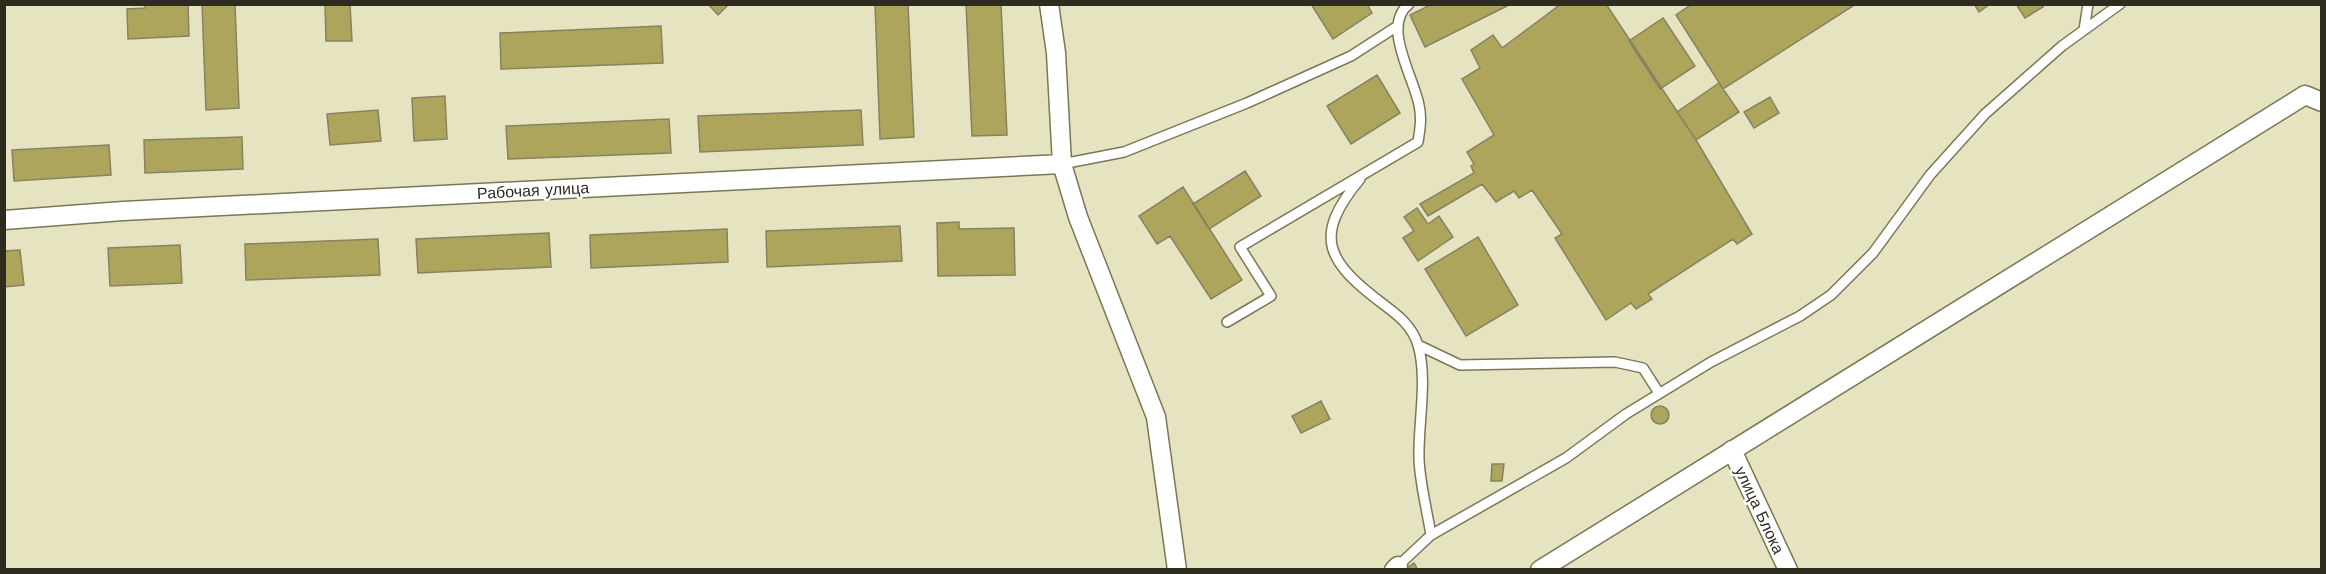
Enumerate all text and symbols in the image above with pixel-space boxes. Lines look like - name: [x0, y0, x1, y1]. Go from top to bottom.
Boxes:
- street label: Рабочая улица: [477, 178, 590, 203]
- street label: улица Блока: [1731, 463, 1788, 557]

